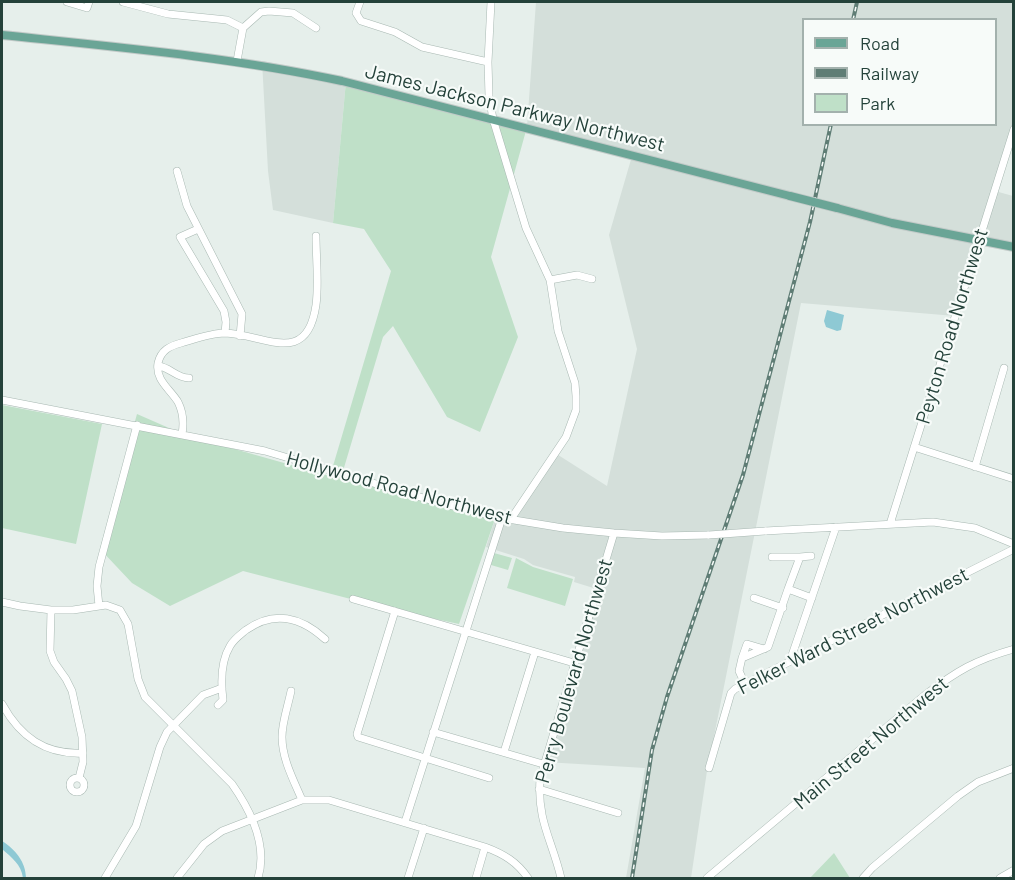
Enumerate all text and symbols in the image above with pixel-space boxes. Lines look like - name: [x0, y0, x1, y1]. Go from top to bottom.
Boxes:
- legend: [802, 18, 997, 126]
- text: Road: [860, 32, 900, 54]
- street label: James Jackson Parkway Northwest: [363, 59, 667, 157]
- text: Railway: [860, 62, 919, 84]
- text: Park: [860, 92, 895, 114]
- street label: Peyton Road Northwest: [911, 225, 993, 427]
- street label: Hollywood Road Northwest: [283, 446, 515, 530]
- street label: Perry Boulevard Northwest: [530, 556, 618, 786]
- street label: Felker Ward Street Northwest: [733, 562, 973, 700]
- street label: Main Street Northwest: [789, 671, 953, 815]

